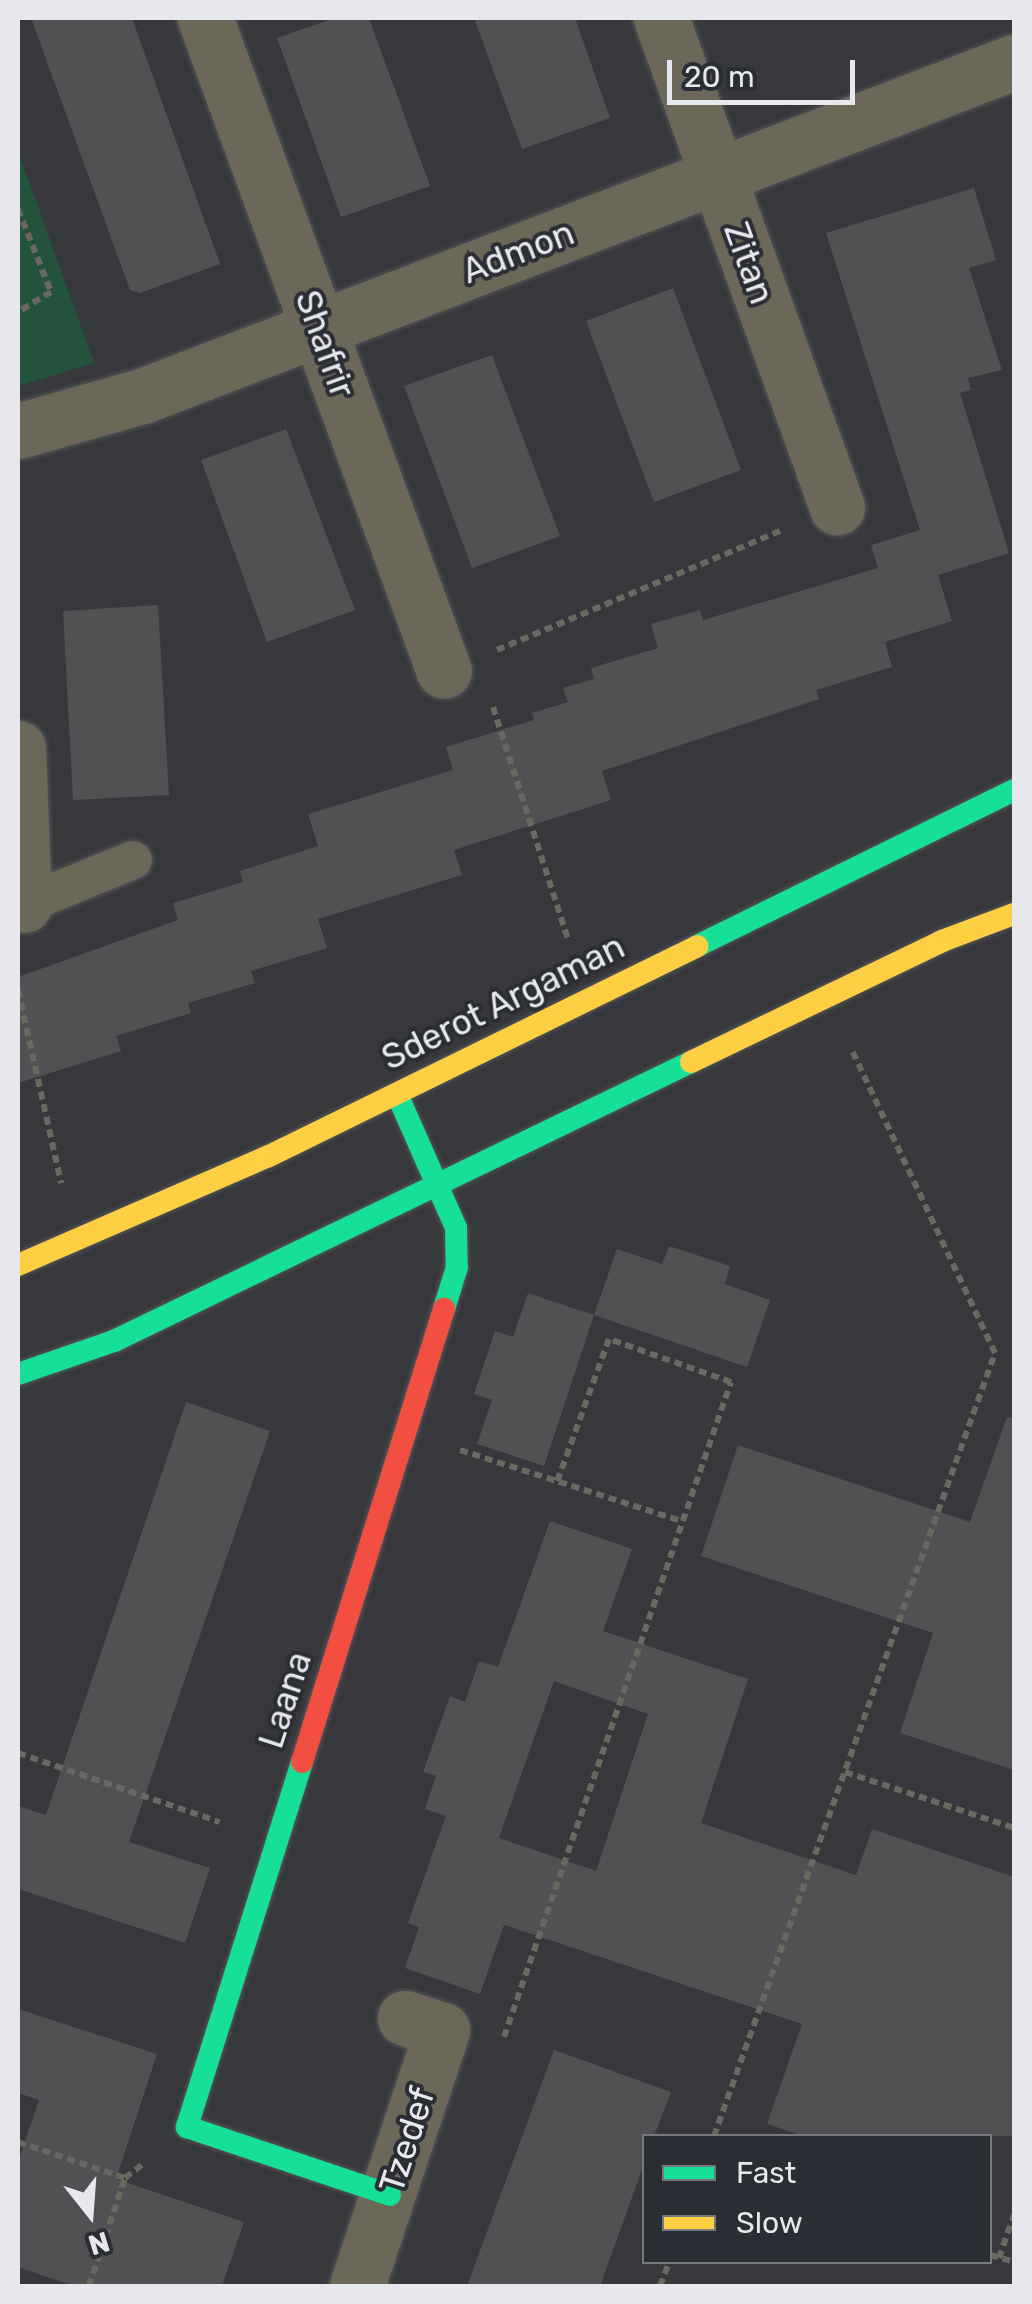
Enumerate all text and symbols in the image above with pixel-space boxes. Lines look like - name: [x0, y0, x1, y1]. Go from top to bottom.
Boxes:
- scale bar: [672, 40, 860, 102]
- text: 20 m: [684, 59, 755, 95]
- street label: Admon: [456, 212, 580, 292]
- street label: Zitan: [715, 216, 783, 310]
- street label: Shafrir: [286, 285, 364, 403]
- street label: Sderot Argaman: [374, 925, 632, 1079]
- street label: Laana: [250, 1646, 320, 1754]
- street label: Tzedef: [370, 2082, 444, 2198]
- legend: [642, 2134, 992, 2264]
- text: Fast: [736, 2155, 796, 2191]
- north arrow: [40, 2164, 140, 2264]
- text: Slow: [736, 2205, 803, 2241]
- text: N: [84, 2224, 113, 2262]

